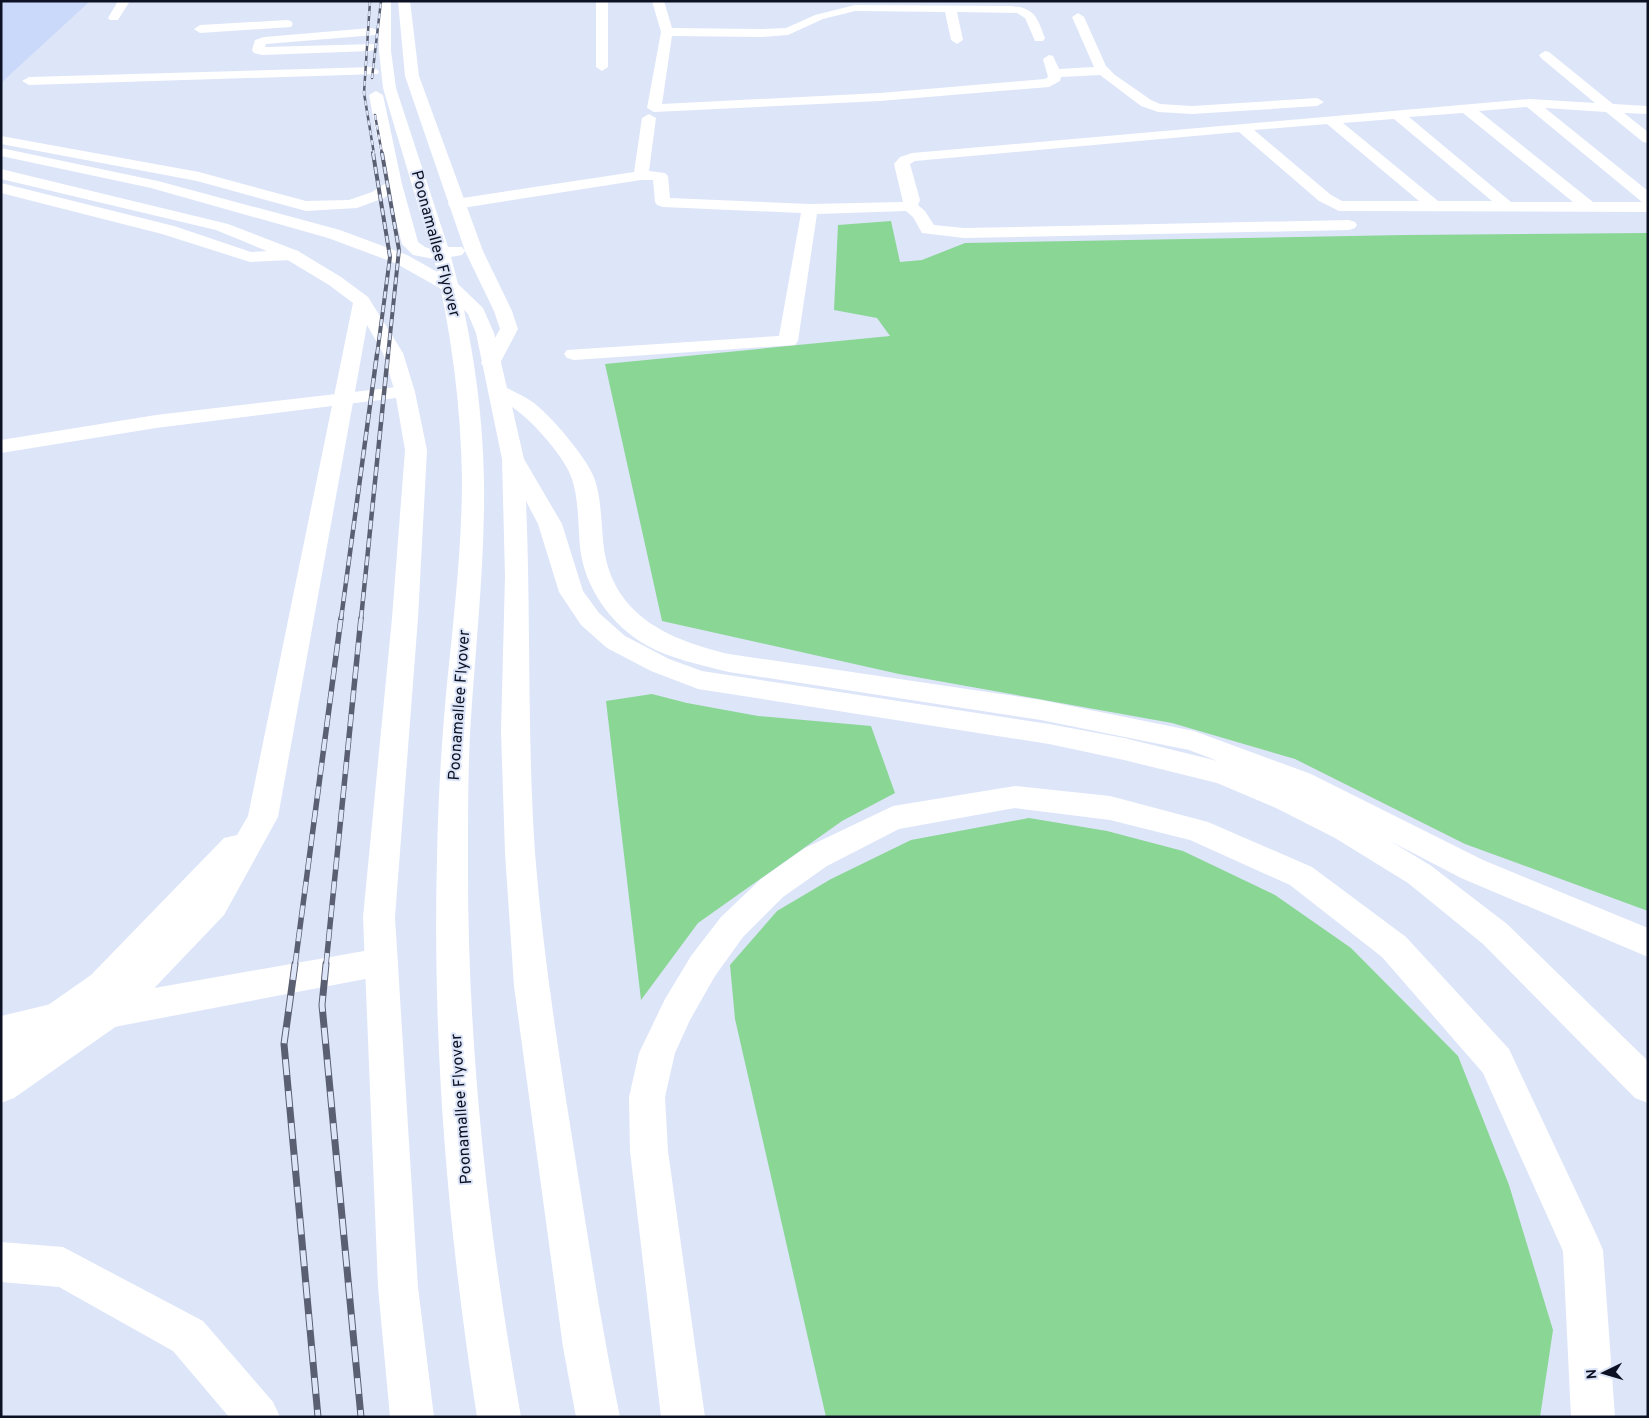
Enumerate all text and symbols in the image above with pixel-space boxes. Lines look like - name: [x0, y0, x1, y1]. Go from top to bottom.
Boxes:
- street label: Poonamallee Flyover: [406, 168, 464, 320]
- street label: Poonamallee Flyover: [445, 629, 475, 781]
- street label: Poonamallee Flyover: [447, 1033, 477, 1185]
- north arrow: [1579, 1348, 1629, 1398]
- text: N: [1584, 1368, 1601, 1380]

